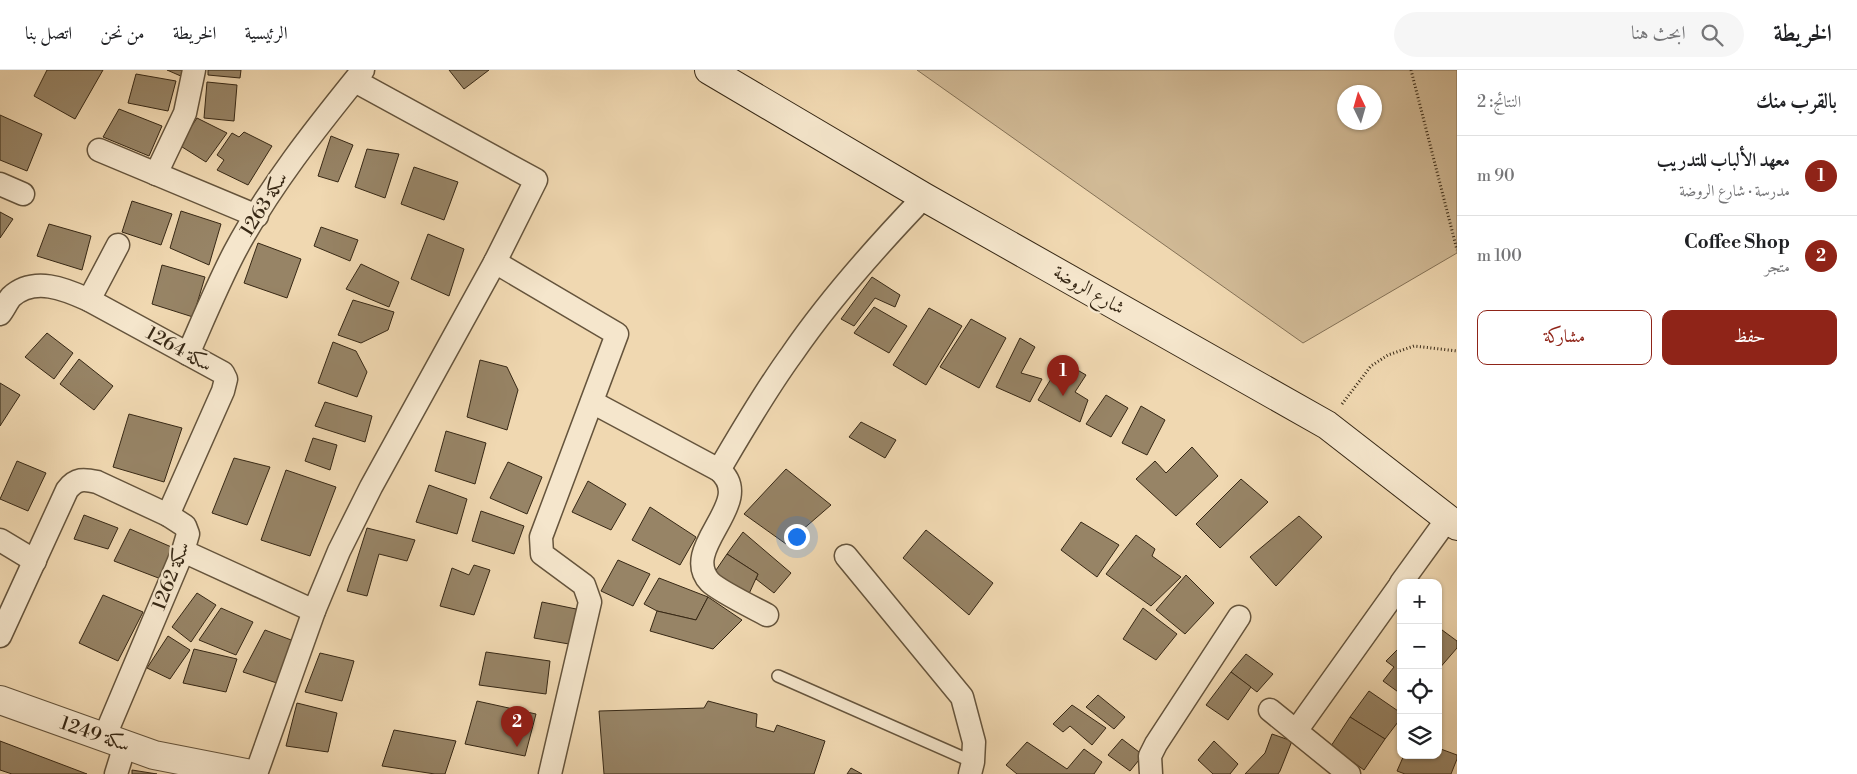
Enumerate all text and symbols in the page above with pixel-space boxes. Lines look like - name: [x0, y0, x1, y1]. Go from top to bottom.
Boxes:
- search box: [1394, 12, 1744, 57]
- text: الخريطة: [1774, 19, 1832, 49]
- text: ابحث هنا: [1631, 21, 1686, 45]
- icon: search: [1698, 21, 1726, 49]
- text: اتصل بنا: [25, 22, 72, 45]
- text: من نحن: [100, 22, 145, 45]
- text: الخريطة: [173, 22, 216, 45]
- text: الرئيسية: [244, 22, 288, 45]
- north arrow: [1337, 85, 1382, 130]
- text: بالقرب منك: [1756, 89, 1837, 115]
- text: النتائج: 2: [1477, 92, 1521, 112]
- text: معهد الألباب للتدريب: [1657, 148, 1790, 172]
- text: 90 m: [1477, 166, 1515, 186]
- text: 1: [1817, 166, 1825, 186]
- street label: سكة 1263: [235, 167, 293, 241]
- text: مدرسة · شارع الروضة: [1679, 181, 1790, 201]
- text: Coffee Shop: [1684, 230, 1790, 254]
- text: 100 m: [1477, 246, 1522, 266]
- text: 2: [1816, 246, 1826, 266]
- text: متجر: [1765, 257, 1790, 277]
- street label: شارع الروضة: [1047, 260, 1129, 323]
- button: مشاركة: [1477, 310, 1652, 365]
- button: حفظ: [1662, 310, 1837, 365]
- street label: سكة 1264: [141, 321, 217, 377]
- pin: 1: [1047, 355, 1079, 396]
- your location: [784, 524, 810, 550]
- street label: سكة 1262: [147, 538, 195, 614]
- map controls: [1397, 579, 1442, 759]
- button: +: [1397, 579, 1442, 624]
- button: −: [1397, 624, 1442, 669]
- button: locate: [1397, 669, 1442, 714]
- pin: 2: [501, 706, 533, 747]
- street label: سكة 1249: [57, 711, 133, 757]
- button: layers: [1397, 714, 1442, 759]

